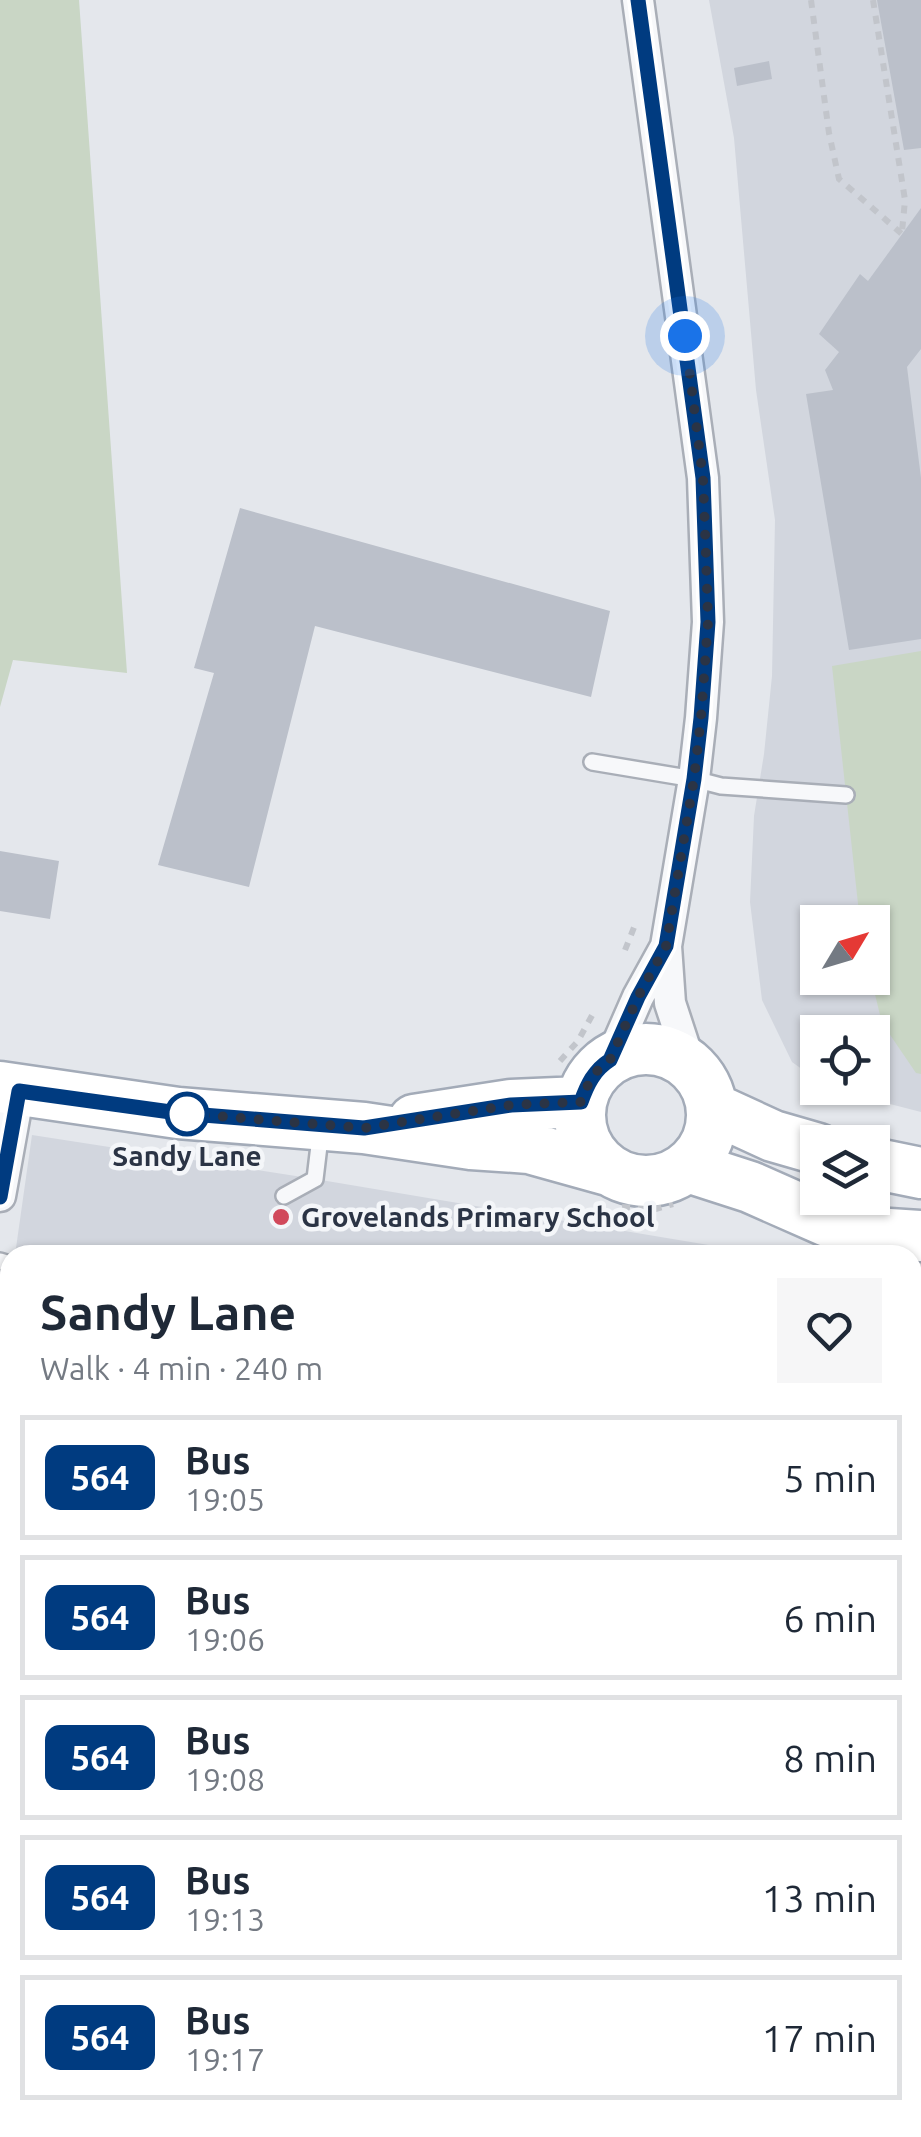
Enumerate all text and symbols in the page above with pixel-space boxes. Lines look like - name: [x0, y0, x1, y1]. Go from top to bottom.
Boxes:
- your location: [660, 311, 710, 361]
- north arrow: [800, 905, 890, 995]
- map controls: [800, 905, 890, 1215]
- button: locate: [800, 1015, 890, 1105]
- marker: Sandy Lane: [166, 1093, 208, 1135]
- button: layers: [800, 1125, 890, 1215]
- place label: Sandy Lane: [112, 1140, 262, 1171]
- place label: Grovelands Primary School: [301, 1201, 654, 1232]
- marker: Grovelands Primary School: [270, 1206, 292, 1228]
- button: heart: [777, 1278, 882, 1383]
- text: Sandy Lane: [40, 1285, 296, 1339]
- text: Walk · 4 min · 240 m: [40, 1350, 323, 1386]
- text: Bus: [185, 1439, 250, 1481]
- text: 564: [70, 1457, 130, 1497]
- text: 5 min: [783, 1457, 877, 1499]
- text: 19:05: [185, 1481, 265, 1517]
- text: Bus: [185, 1579, 250, 1621]
- text: 564: [70, 1597, 130, 1637]
- text: 6 min: [783, 1597, 877, 1639]
- text: 19:06: [185, 1621, 265, 1657]
- text: Bus: [185, 1719, 250, 1761]
- text: 564: [70, 1737, 130, 1777]
- text: 8 min: [783, 1737, 877, 1779]
- text: 19:08: [185, 1761, 265, 1797]
- text: Bus: [185, 1859, 250, 1901]
- text: 564: [70, 1877, 130, 1917]
- text: 13 min: [762, 1877, 877, 1919]
- text: 19:13: [185, 1901, 265, 1937]
- text: Bus: [185, 1999, 250, 2041]
- text: 564: [70, 2017, 130, 2057]
- text: 17 min: [762, 2017, 877, 2059]
- text: 19:17: [185, 2041, 265, 2077]

